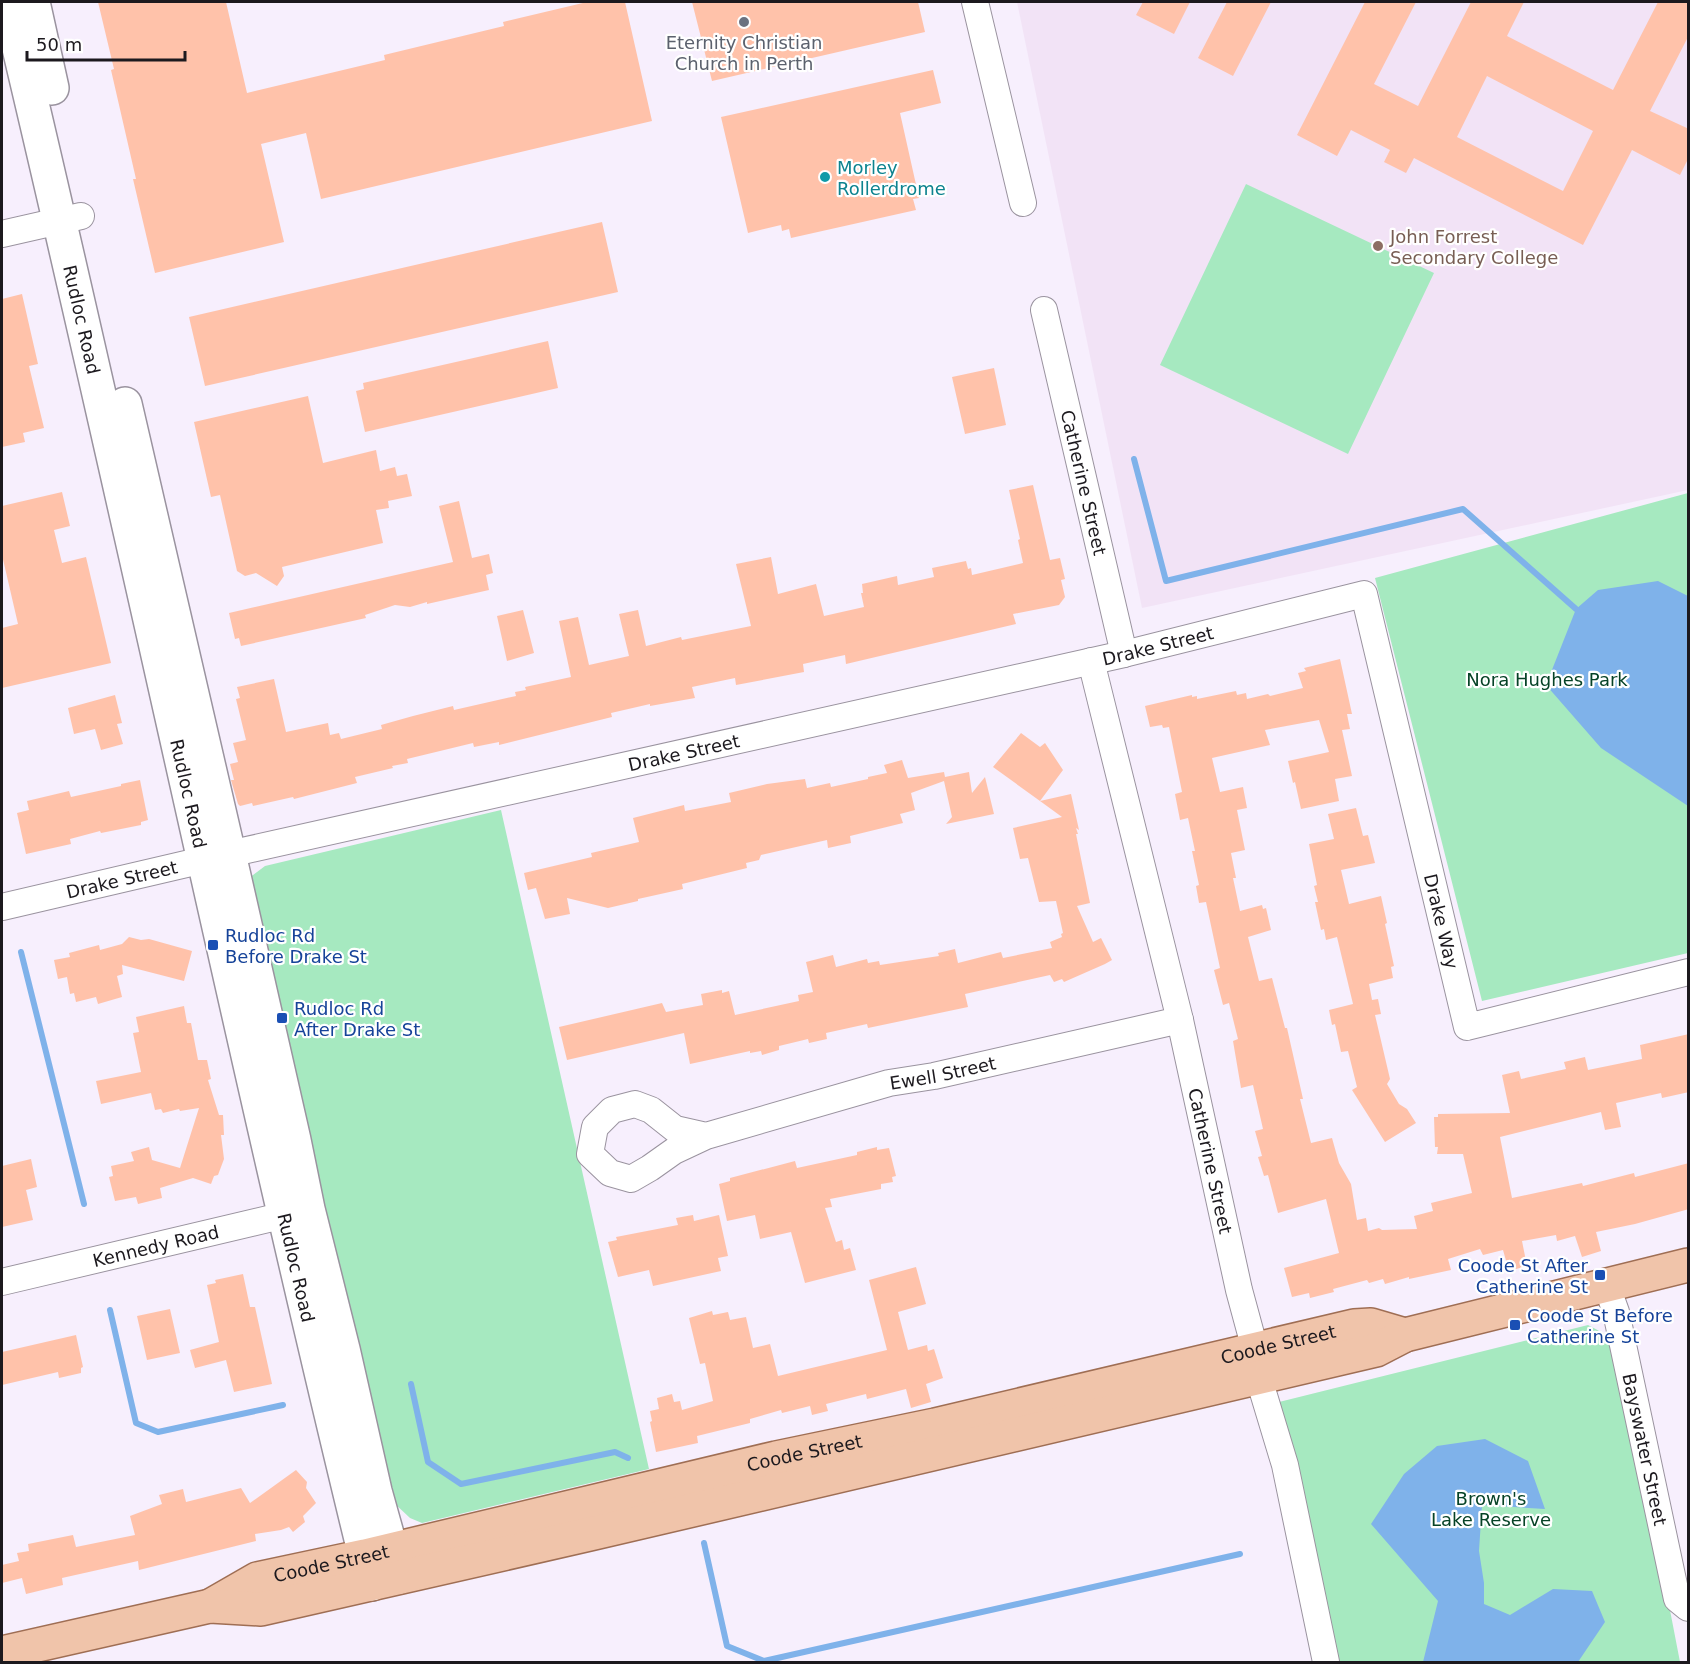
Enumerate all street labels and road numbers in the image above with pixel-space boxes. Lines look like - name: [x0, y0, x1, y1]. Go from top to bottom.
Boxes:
- street label: Rudloc Road: [59, 263, 105, 376]
- street label: Catherine Street: [1057, 408, 1111, 557]
- street label: Drake Street: [1100, 622, 1215, 669]
- street label: Drake Street: [626, 730, 741, 775]
- street label: Rudloc Road: [167, 737, 211, 850]
- street label: Drake Street: [64, 856, 180, 902]
- street label: Drake Way: [1420, 872, 1463, 971]
- street label: Ewell Street: [888, 1052, 998, 1093]
- street label: Catherine Street: [1185, 1086, 1237, 1236]
- street label: Rudloc Road: [274, 1211, 319, 1324]
- street label: Kennedy Road: [91, 1221, 221, 1271]
- street label: Coode Street: [1218, 1320, 1338, 1368]
- street label: Bayswater Street: [1619, 1371, 1672, 1527]
- street label: Coode Street: [744, 1430, 864, 1475]
- street label: Coode Street: [271, 1540, 391, 1586]

